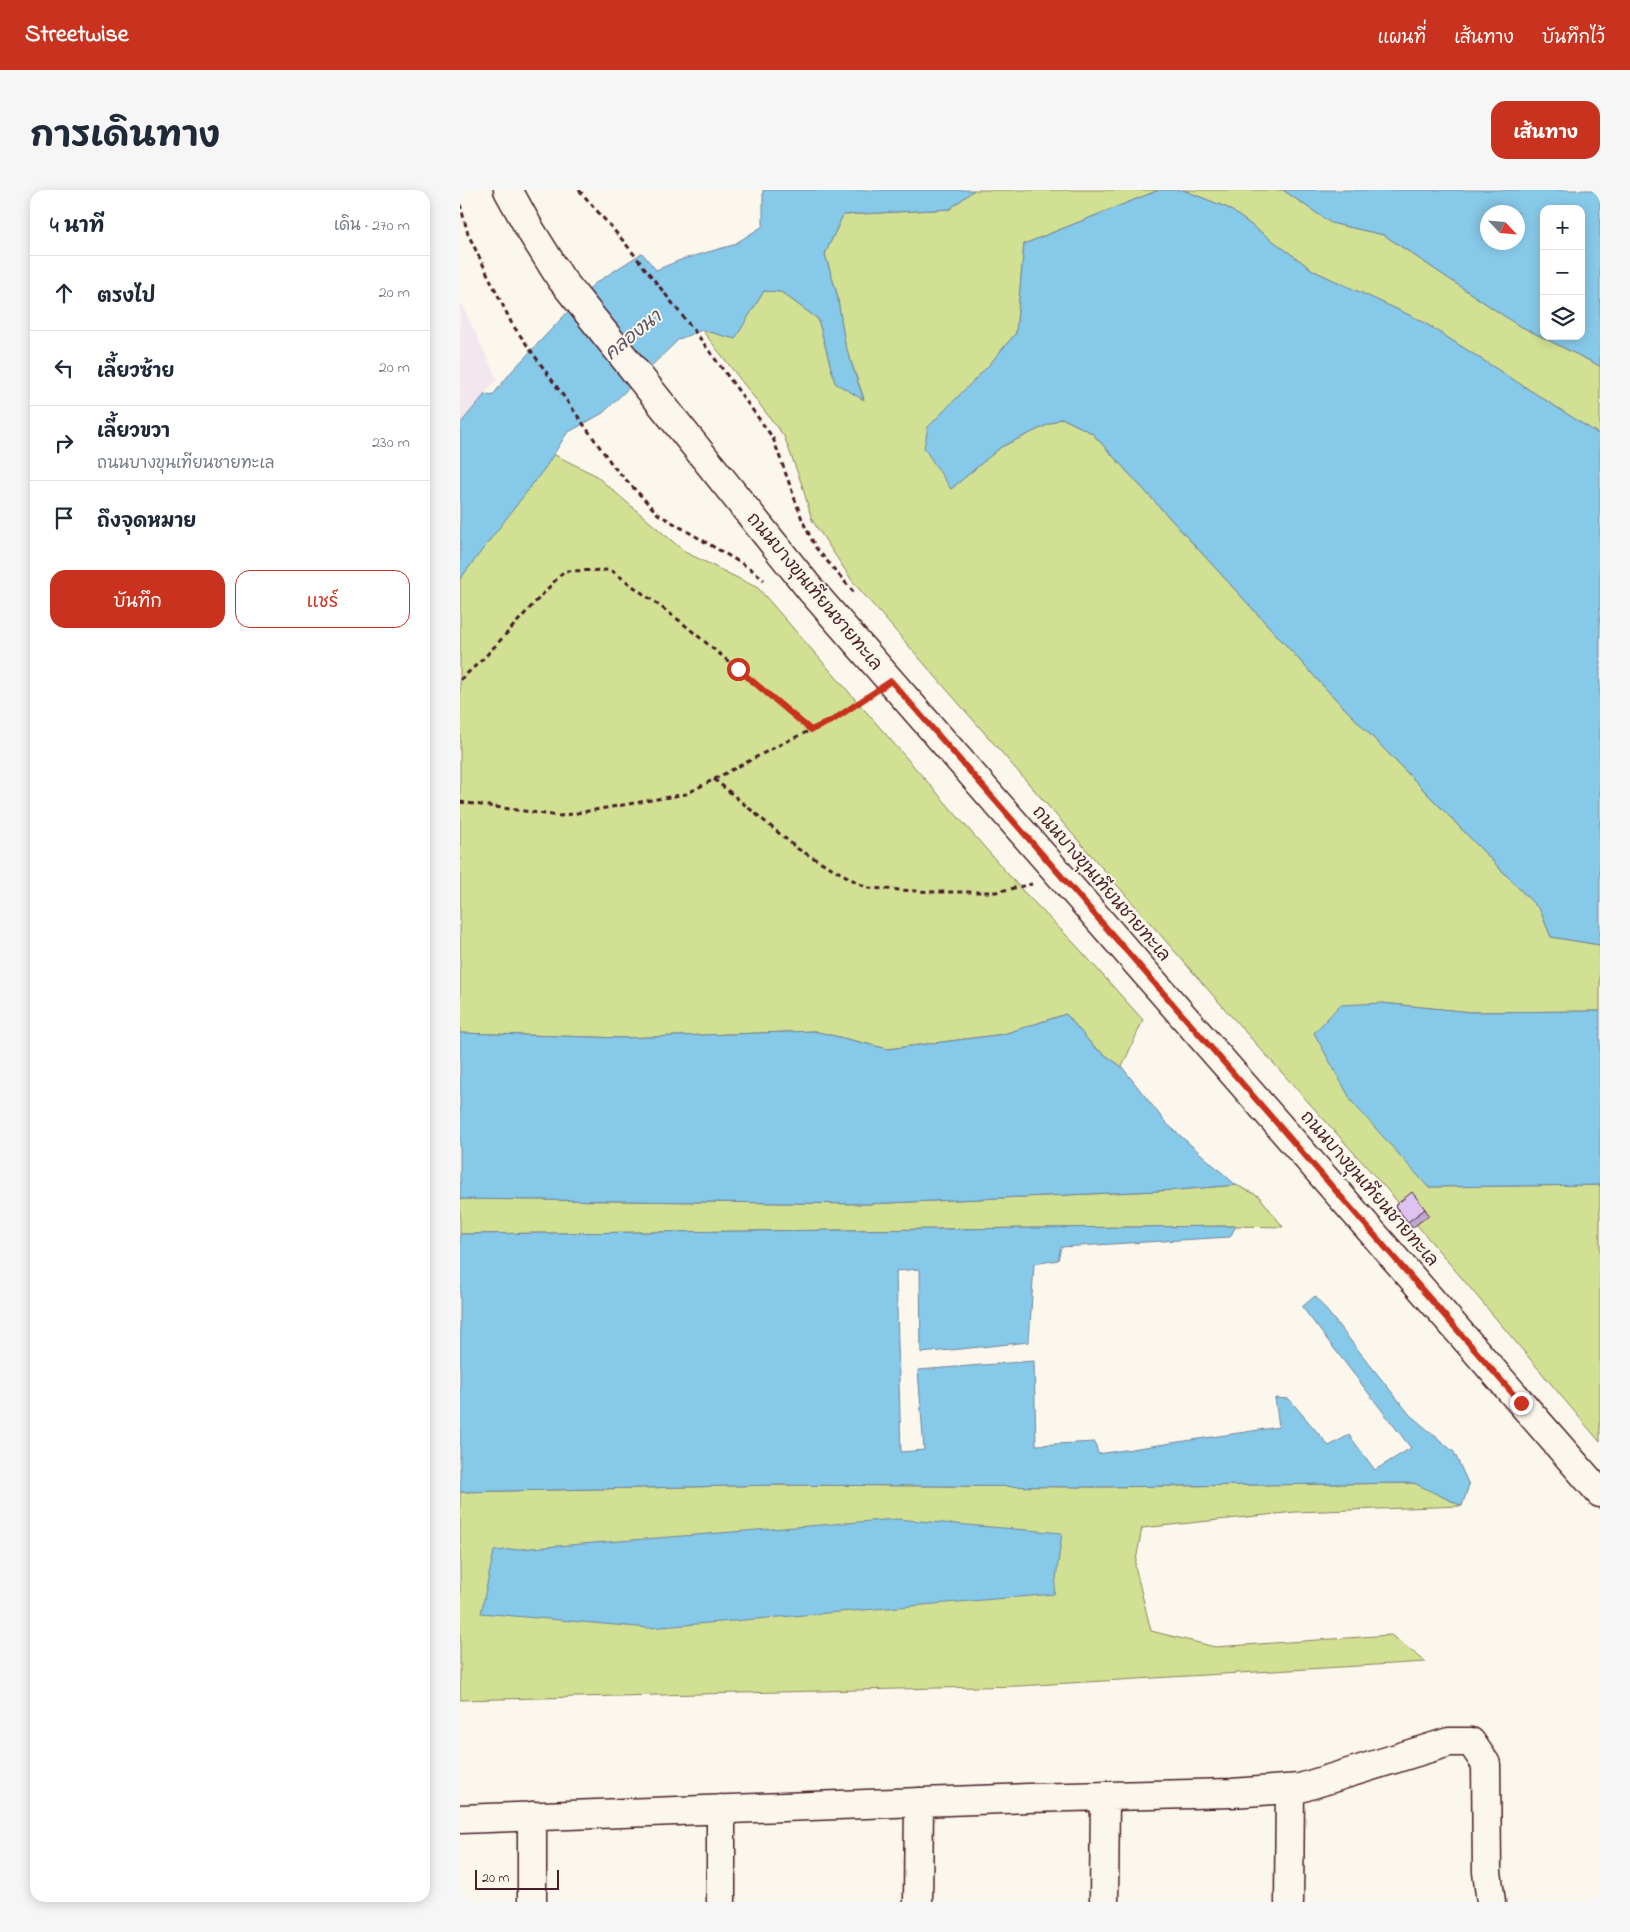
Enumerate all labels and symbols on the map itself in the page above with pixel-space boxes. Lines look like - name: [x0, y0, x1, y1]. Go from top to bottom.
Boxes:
- north arrow: [1480, 205, 1525, 250]
- water label: คลองนา: [599, 303, 669, 367]
- street label: ถนนบางขุนเทียนชายทะเล: [739, 507, 888, 677]
- route start: [727, 658, 750, 681]
- street label: ถนนบางขุนเทียนชายทะเล: [1025, 800, 1177, 968]
- street label: ถนนบางขุนเทียนชายทะเล: [1293, 1105, 1445, 1273]
- route end: [1510, 1392, 1533, 1415]
- scale bar: [475, 1867, 559, 1890]

